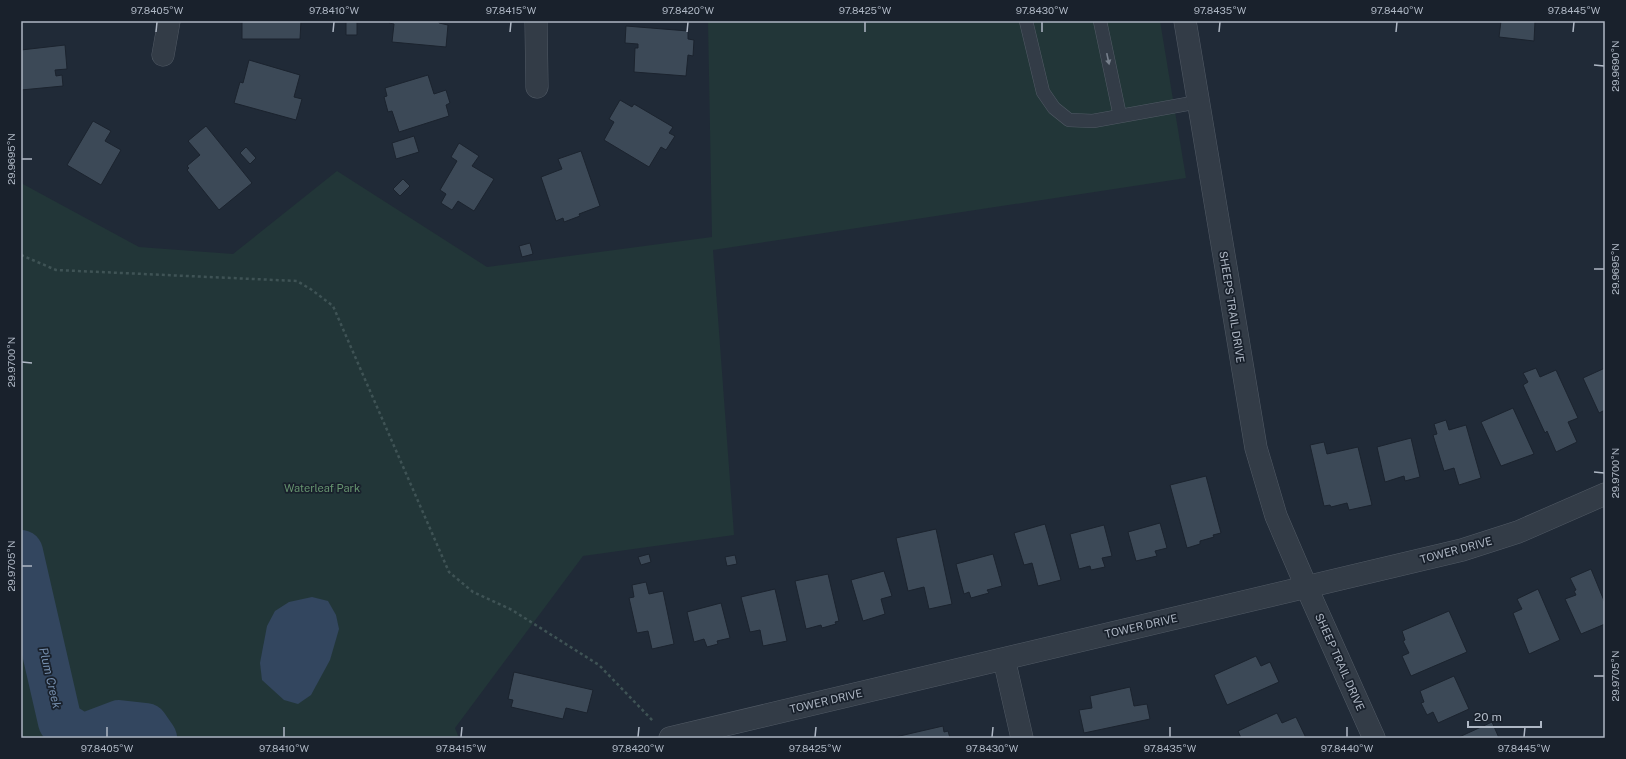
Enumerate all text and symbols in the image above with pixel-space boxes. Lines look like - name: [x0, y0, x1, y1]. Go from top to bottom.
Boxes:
- text: 97.8405°W: [131, 4, 184, 16]
- text: 97.8410°W: [309, 4, 360, 16]
- text: 97.8415°W: [486, 4, 537, 16]
- text: 97.8420°W: [662, 4, 715, 16]
- text: 97.8425°W: [839, 4, 892, 16]
- text: 97.8430°W: [1016, 4, 1069, 16]
- text: 97.8435°W: [1194, 4, 1247, 16]
- text: 97.8440°W: [1371, 4, 1424, 16]
- text: 97.8445°W: [1548, 4, 1601, 16]
- text: 29.9690°N: [1609, 40, 1621, 92]
- one-way arrow: [1106, 53, 1112, 65]
- text: 29.9695°N: [5, 133, 17, 185]
- text: 29.9695°N: [1609, 243, 1621, 295]
- street label: SHEEPS TRAIL DRIVE: [1217, 250, 1247, 364]
- text: 29.9700°N: [5, 337, 17, 387]
- text: 29.9700°N: [1609, 448, 1621, 498]
- park label: Waterleaf Park: [284, 482, 360, 494]
- street label: TOWER DRIVE: [1419, 535, 1494, 565]
- text: 29.9705°N: [5, 540, 17, 592]
- street label: SHEEP TRAIL DRIVE: [1313, 611, 1367, 713]
- street label: TOWER DRIVE: [1103, 612, 1179, 640]
- water label: Plum Creek: [36, 646, 64, 710]
- text: 29.9705°N: [1609, 650, 1621, 702]
- street label: TOWER DRIVE: [788, 687, 864, 715]
- scale bar: [1468, 703, 1541, 729]
- text: 20 m: [1474, 710, 1502, 724]
- text: 97.8405°W: [81, 742, 134, 754]
- text: 97.8410°W: [259, 742, 310, 754]
- text: 97.8415°W: [436, 742, 487, 754]
- text: 97.8420°W: [612, 742, 665, 754]
- text: 97.8425°W: [789, 742, 842, 754]
- text: 97.8430°W: [966, 742, 1019, 754]
- text: 97.8435°W: [1144, 742, 1197, 754]
- text: 97.8440°W: [1321, 742, 1374, 754]
- text: 97.8445°W: [1498, 742, 1551, 754]

